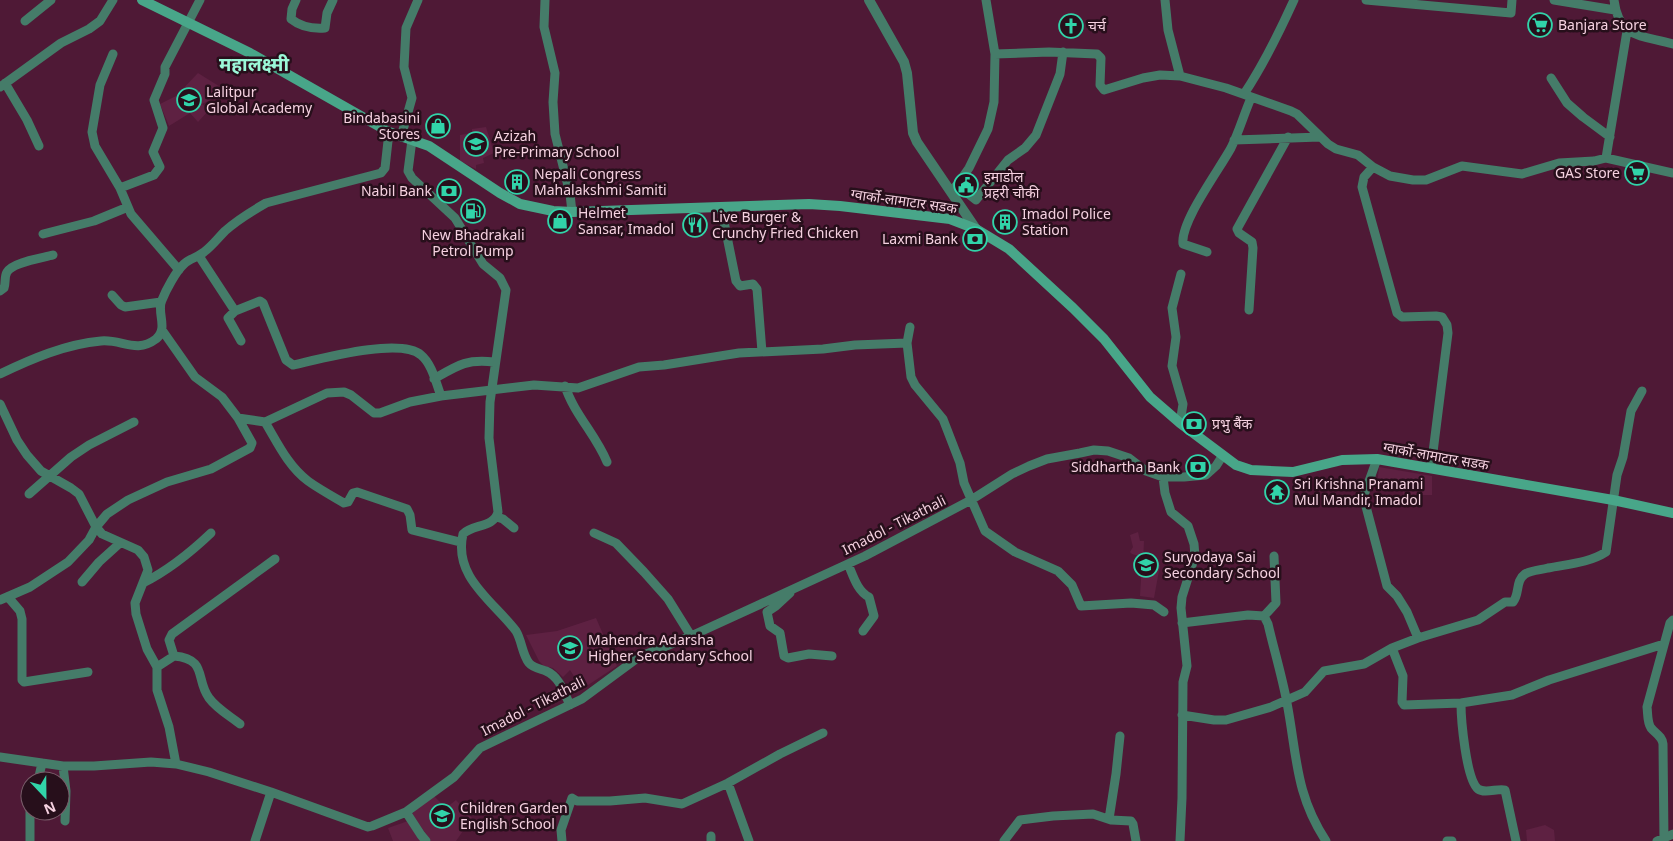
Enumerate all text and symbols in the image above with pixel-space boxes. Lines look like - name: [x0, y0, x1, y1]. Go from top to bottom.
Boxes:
- supermarket icon: Banjara Store: [1527, 12, 1553, 38]
- church icon: चर्च: [1058, 13, 1084, 39]
- place label: Banjara Store: [1558, 15, 1647, 34]
- place label: चर्च: [1088, 16, 1107, 35]
- district label: महालक्ष्मी: [219, 51, 289, 77]
- place label: Lalitpur Global Academy: [206, 82, 313, 117]
- school or university icon: Lalitpur Global Academy: [176, 87, 202, 113]
- place label: Bindabasini Stores: [343, 108, 420, 143]
- shop icon: Bindabasini Stores: [425, 113, 451, 139]
- place label: Azizah Pre-Primary School: [494, 126, 619, 161]
- school or university icon: Azizah Pre-Primary School: [463, 131, 489, 157]
- supermarket icon: GAS Store: [1624, 160, 1650, 186]
- place label: GAS Store: [1555, 163, 1620, 182]
- place label: Nepali Congress Mahalakshmi Samiti: [534, 164, 667, 199]
- place label: इमाडोल प्रहरी चौकी: [984, 167, 1040, 202]
- building icon: Nepali Congress Mahalakshmi Samiti: [504, 169, 530, 195]
- public building icon: इमाडोल प्रहरी चौकी: [953, 172, 979, 198]
- bank icon: Nabil Bank: [436, 178, 462, 204]
- place label: Nabil Bank: [361, 181, 433, 200]
- street label: ग्वार्को-लामाटार सडक: [850, 184, 959, 217]
- fuel station icon: New Bhadrakali Petrol Pump: [460, 198, 486, 224]
- place label: Helmet Sansar, Imadol: [578, 203, 674, 238]
- place label: Imadol Police Station: [1022, 204, 1111, 239]
- place label: Live Burger & Crunchy Fried Chicken: [712, 207, 859, 242]
- shop icon: Helmet Sansar, Imadol: [547, 208, 573, 234]
- building icon: Imadol Police Station: [992, 209, 1018, 235]
- restaurant icon: Live Burger & Crunchy Fried Chicken: [682, 212, 708, 238]
- place label: New Bhadrakali Petrol Pump: [421, 225, 525, 260]
- bank icon: Laxmi Bank: [962, 226, 988, 252]
- place label: Laxmi Bank: [882, 229, 959, 248]
- bank icon: प्रभु बैंक: [1181, 411, 1207, 437]
- place label: प्रभु बैंक: [1212, 414, 1252, 434]
- street label: ग्वार्को-लामाटार सडक: [1382, 437, 1491, 474]
- bank icon: Siddhartha Bank: [1185, 454, 1211, 480]
- place label: Siddhartha Bank: [1071, 457, 1181, 476]
- place label: Sri Krishna Pranami Mul Mandir, Imadol: [1294, 474, 1423, 509]
- temple icon: Sri Krishna Pranami Mul Mandir, Imadol: [1264, 479, 1290, 505]
- street label: Imadol - Tikathali: [839, 490, 949, 559]
- place label: Suryodaya Sai Secondary School: [1164, 547, 1280, 582]
- school or university icon: Suryodaya Sai Secondary School: [1133, 552, 1159, 578]
- place label: Mahendra Adarsha Higher Secondary School: [588, 630, 753, 665]
- school or university icon: Mahendra Adarsha Higher Secondary School: [557, 635, 583, 661]
- street label: Imadol - Tikathali: [478, 671, 588, 740]
- north arrow: [20, 771, 70, 821]
- text: N: [41, 798, 59, 819]
- place label: Children Garden English School: [460, 798, 568, 833]
- school or university icon: Children Garden English School: [429, 803, 455, 829]

